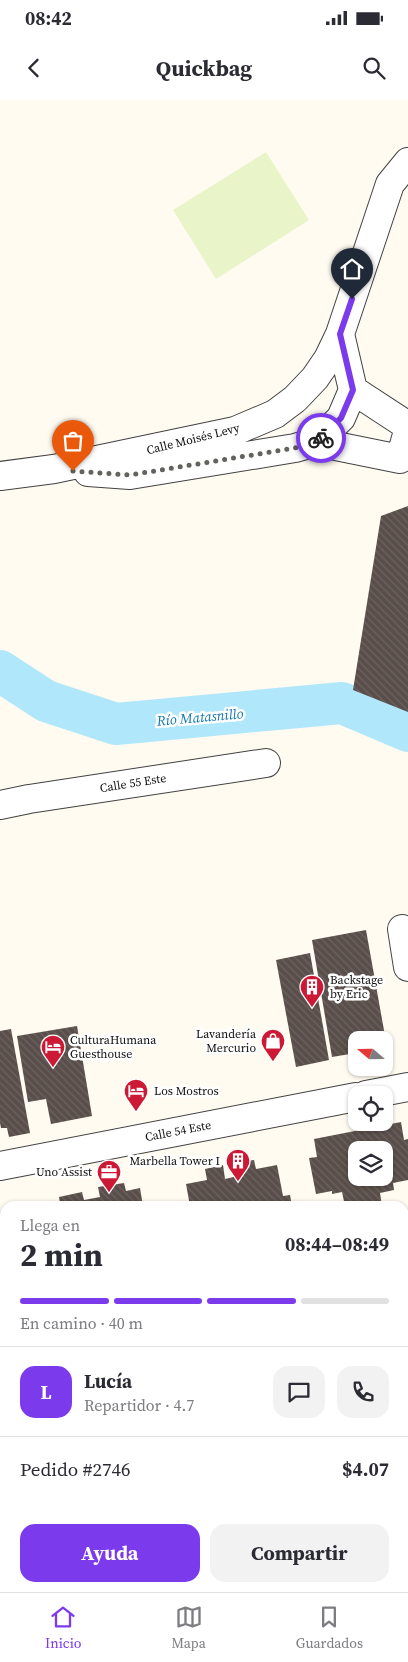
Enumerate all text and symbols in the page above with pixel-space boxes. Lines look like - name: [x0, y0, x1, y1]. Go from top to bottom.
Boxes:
- text: 08:42: [25, 5, 72, 31]
- text: Quickbag: [156, 53, 252, 83]
- icon: back: [20, 54, 48, 82]
- icon: search: [360, 54, 388, 82]
- pin: [331, 248, 373, 299]
- icon: home: [338, 255, 366, 283]
- courier: [296, 413, 346, 463]
- pin: [52, 420, 94, 471]
- street label: Calle Moisés Levy: [145, 420, 242, 458]
- icon: bike: [307, 424, 335, 452]
- icon: bag: [59, 427, 87, 455]
- water label: Río Matasnillo: [155, 703, 244, 731]
- street label: Calle 55 Este: [99, 770, 167, 796]
- place label: Backstage by Eric: [330, 972, 383, 1002]
- building icon: Backstage by Eric: [299, 974, 325, 1008]
- place label: Lavandería Mercurio: [196, 1026, 257, 1056]
- shop icon: Lavandería Mercurio: [260, 1028, 286, 1062]
- north arrow: [348, 1031, 392, 1076]
- map controls: [348, 1031, 393, 1186]
- place label: CulturaHumana Guesthouse: [70, 1032, 157, 1062]
- hotel icon: CulturaHumana Guesthouse: [40, 1034, 66, 1068]
- hotel icon: Los Mostros: [123, 1078, 149, 1112]
- place label: Los Mostros: [154, 1083, 219, 1099]
- button: locate: [348, 1086, 393, 1131]
- street label: Calle 54 Este: [144, 1117, 212, 1145]
- button: layers: [348, 1141, 393, 1186]
- building icon: Marbella Tower I: [225, 1148, 251, 1182]
- place label: Marbella Tower I: [129, 1153, 220, 1169]
- office icon: Uno Assist: [96, 1159, 122, 1193]
- place label: Uno Assist: [36, 1164, 92, 1180]
- text: Llega en: [20, 1214, 80, 1236]
- text: 08:44–08:49: [285, 1231, 389, 1257]
- text: 2 min: [20, 1233, 103, 1277]
- text: En camino · 40 m: [20, 1312, 143, 1334]
- button: chat: [273, 1366, 325, 1418]
- button: phone: [337, 1366, 389, 1418]
- text: Lucía: [84, 1368, 132, 1394]
- text: L: [40, 1379, 52, 1405]
- text: Repartidor · 4.7: [84, 1394, 194, 1416]
- text: Pedido #2746: [20, 1456, 131, 1482]
- text: $4.07: [342, 1456, 389, 1482]
- button: Ayuda: [20, 1524, 200, 1582]
- button: Compartir: [210, 1524, 389, 1582]
- tab: Inicio: [45, 1603, 82, 1653]
- tab: Mapa: [171, 1603, 206, 1653]
- tab: Guardados: [296, 1603, 363, 1653]

